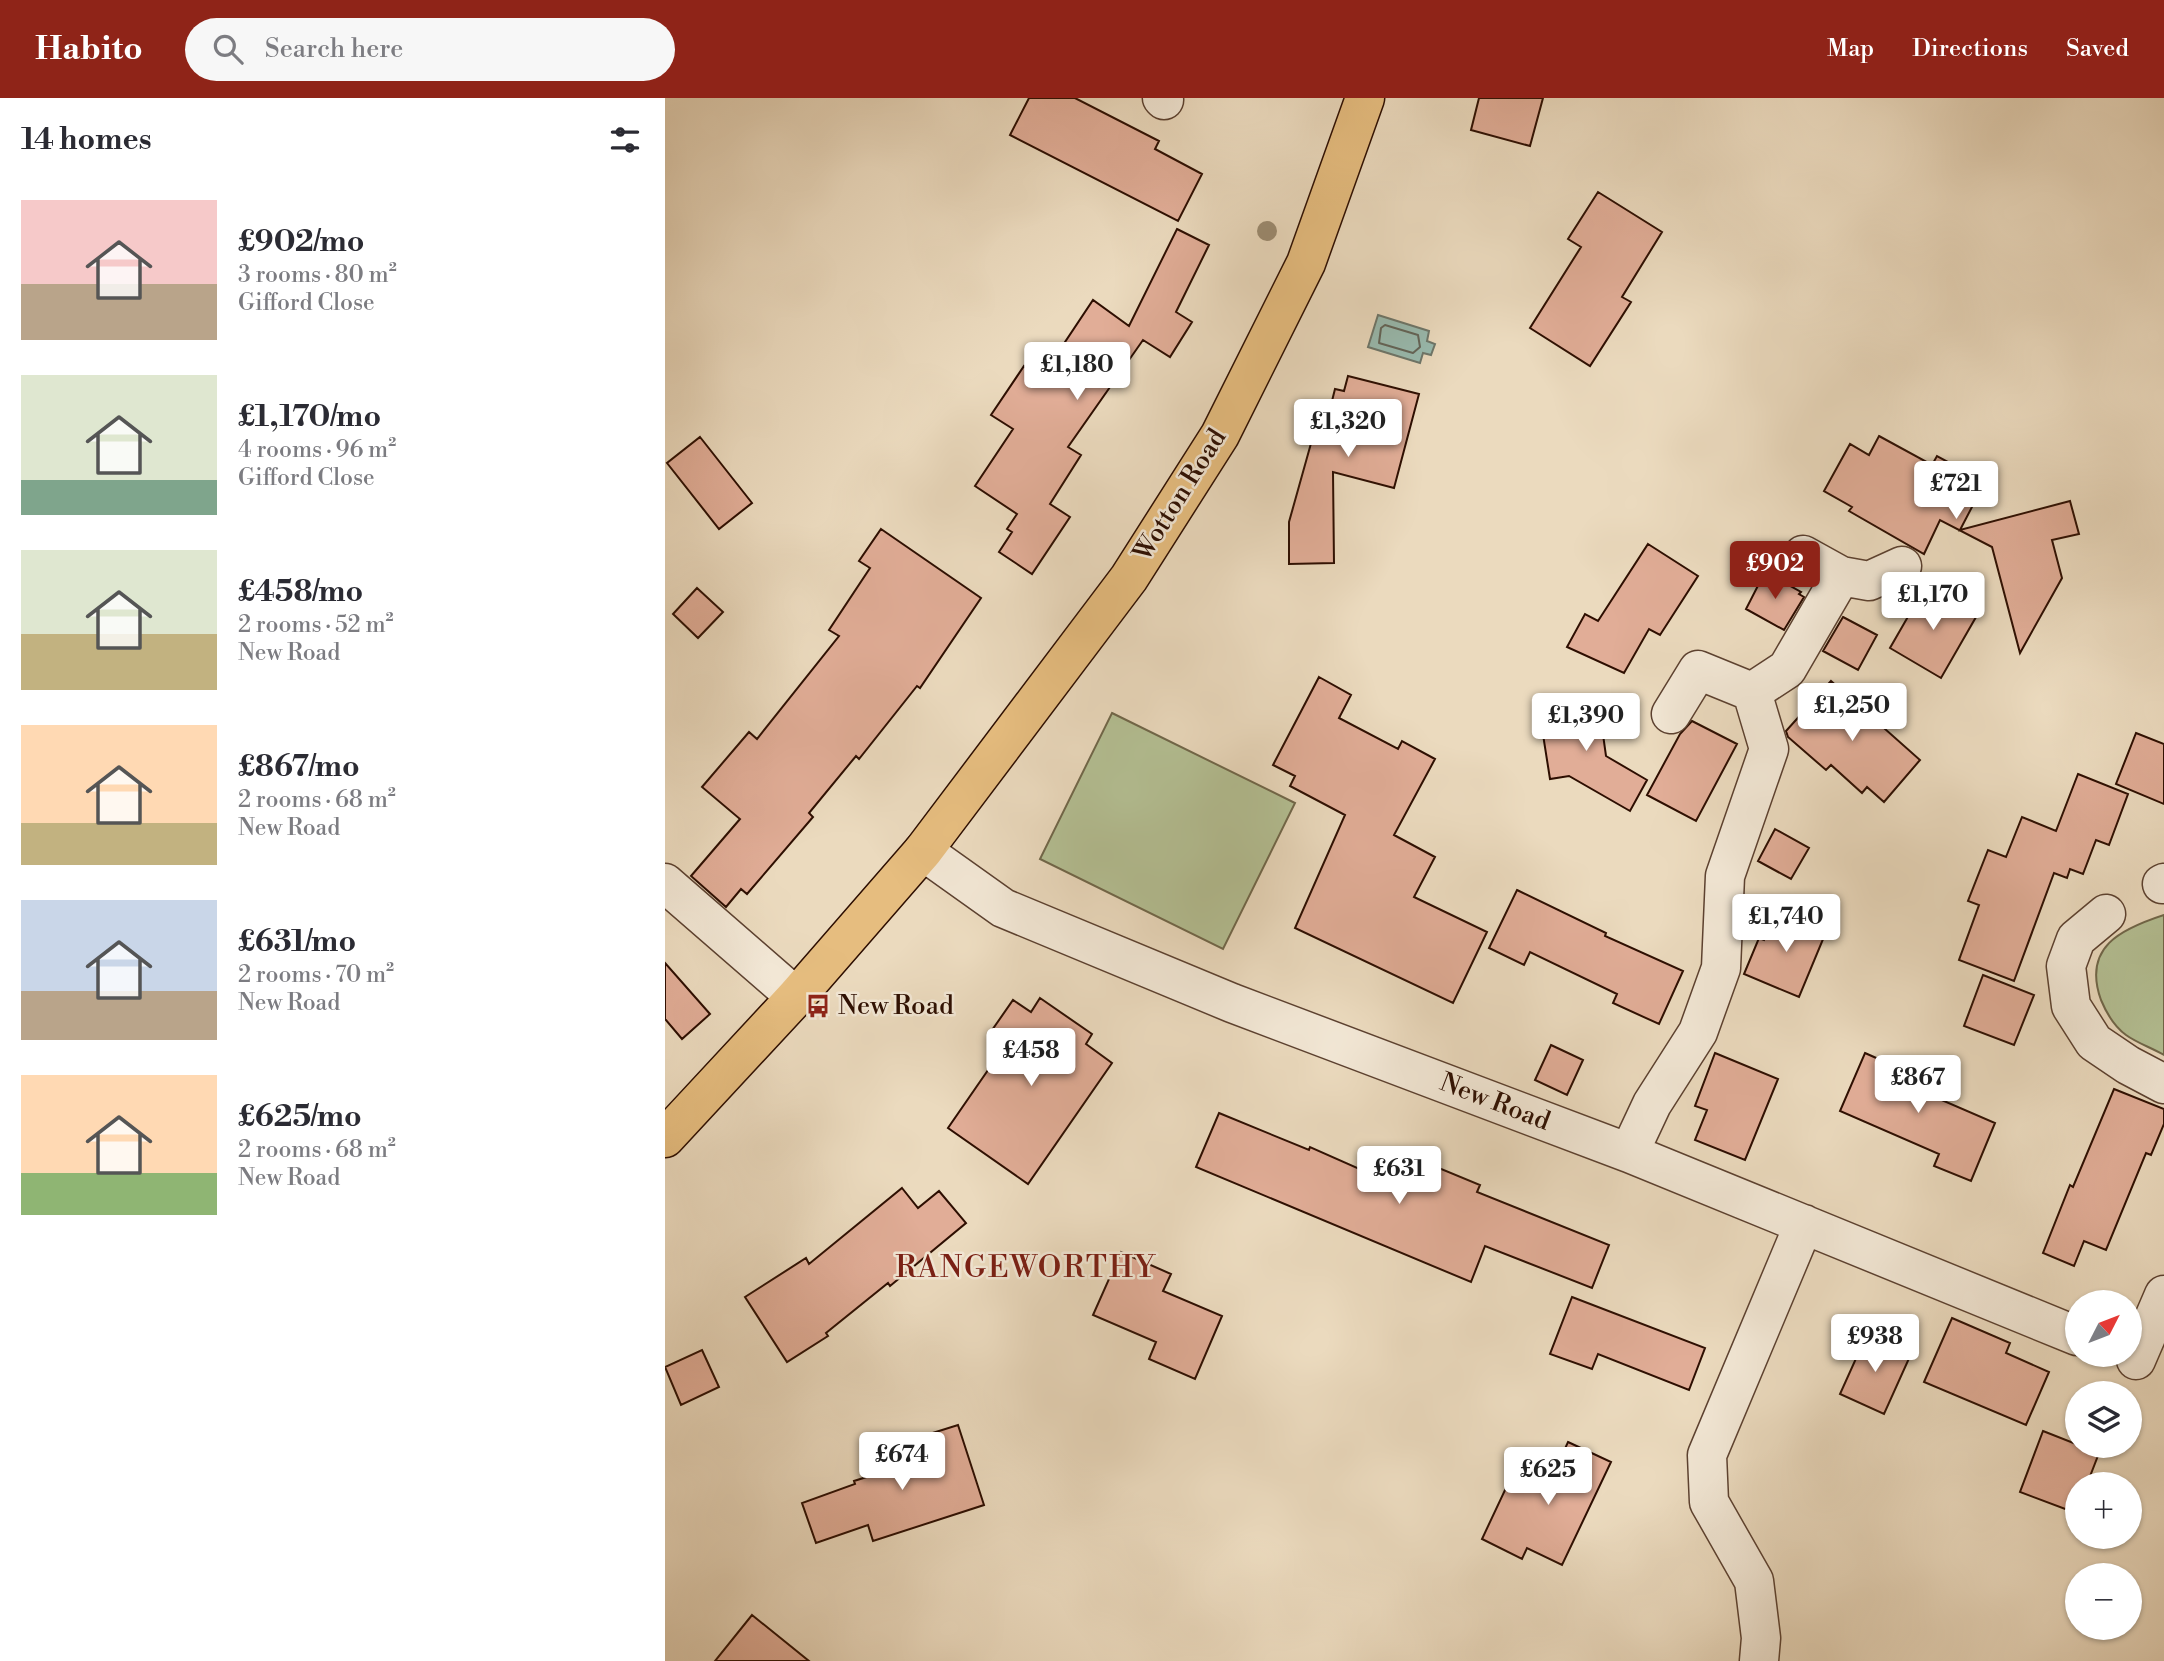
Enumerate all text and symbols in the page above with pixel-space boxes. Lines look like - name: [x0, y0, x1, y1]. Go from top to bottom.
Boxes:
- search box: [185, 18, 675, 81]
- text: Habito: [35, 29, 143, 70]
- icon: search: [209, 30, 247, 68]
- text: Search here: [265, 33, 404, 65]
- text: Map: [1827, 34, 1874, 64]
- text: Directions: [1912, 34, 2028, 64]
- text: Saved: [2066, 34, 2129, 64]
- text: 14 homes: [21, 121, 152, 159]
- icon: filters: [606, 121, 644, 159]
- text: £902/mo: [238, 223, 365, 261]
- icon: home: [77, 228, 161, 312]
- text: 3 rooms · 80 m²: [238, 261, 397, 289]
- text: Gifford Close: [238, 289, 375, 317]
- pin: £1,180: [1020, 342, 1134, 402]
- text: £1,180: [1040, 351, 1114, 379]
- text: £1,170/mo: [238, 398, 381, 436]
- pin: £1,320: [1291, 400, 1405, 459]
- icon: home: [77, 403, 161, 487]
- text: £1,320: [1310, 408, 1386, 436]
- street label: Wotton Road: [1126, 423, 1233, 568]
- text: 4 rooms · 96 m²: [238, 436, 396, 464]
- pin: £721: [1915, 462, 1997, 521]
- text: Gifford Close: [238, 464, 375, 492]
- text: £721: [1930, 470, 1982, 498]
- pin: £902: [1734, 542, 1816, 601]
- text: £902: [1746, 550, 1804, 578]
- text: £458/mo: [238, 573, 363, 611]
- pin: £1,170: [1876, 573, 1990, 632]
- icon: home: [77, 578, 161, 662]
- text: £1,170: [1898, 581, 1968, 609]
- text: 2 rooms · 52 m²: [238, 611, 394, 639]
- text: New Road: [238, 639, 340, 667]
- pin: £1,250: [1795, 684, 1909, 743]
- text: £1,250: [1814, 692, 1890, 720]
- pin: £1,390: [1529, 694, 1643, 753]
- text: £1,390: [1548, 702, 1624, 730]
- text: £867/mo: [238, 748, 360, 786]
- icon: home: [77, 753, 161, 837]
- text: 2 rooms · 68 m²: [238, 786, 396, 814]
- text: New Road: [238, 814, 340, 842]
- pin: £1,740: [1729, 894, 1843, 954]
- text: £1,740: [1748, 903, 1824, 931]
- text: £631/mo: [238, 923, 356, 961]
- icon: home: [77, 928, 161, 1012]
- text: 2 rooms · 70 m²: [238, 961, 394, 989]
- text: New Road: [238, 989, 340, 1017]
- place label: New Road: [838, 990, 954, 1022]
- bus stop icon: New Road: [804, 992, 832, 1020]
- pin: £458: [990, 1028, 1072, 1088]
- text: £458: [1002, 1037, 1060, 1065]
- pin: £867: [1877, 1056, 1959, 1115]
- text: £867: [1891, 1064, 1945, 1092]
- street label: New Road: [1435, 1066, 1555, 1138]
- text: £625/mo: [238, 1098, 362, 1136]
- icon: home: [77, 1103, 161, 1187]
- text: 2 rooms · 68 m²: [238, 1136, 396, 1164]
- pin: £631: [1358, 1146, 1440, 1206]
- text: £631: [1373, 1155, 1425, 1183]
- text: New Road: [238, 1164, 340, 1192]
- district label: RANGEWORTHY: [895, 1249, 1157, 1287]
- north arrow: [2065, 1290, 2142, 1367]
- map controls: [2065, 1290, 2142, 1640]
- pin: £938: [1834, 1314, 1916, 1374]
- text: £938: [1847, 1323, 1903, 1351]
- button: layers: [2065, 1381, 2142, 1458]
- pin: £674: [861, 1432, 943, 1492]
- text: £674: [875, 1441, 929, 1469]
- pin: £625: [1507, 1448, 1589, 1507]
- text: £625: [1520, 1456, 1576, 1484]
- button: +: [2065, 1472, 2142, 1549]
- button: −: [2065, 1563, 2142, 1640]

